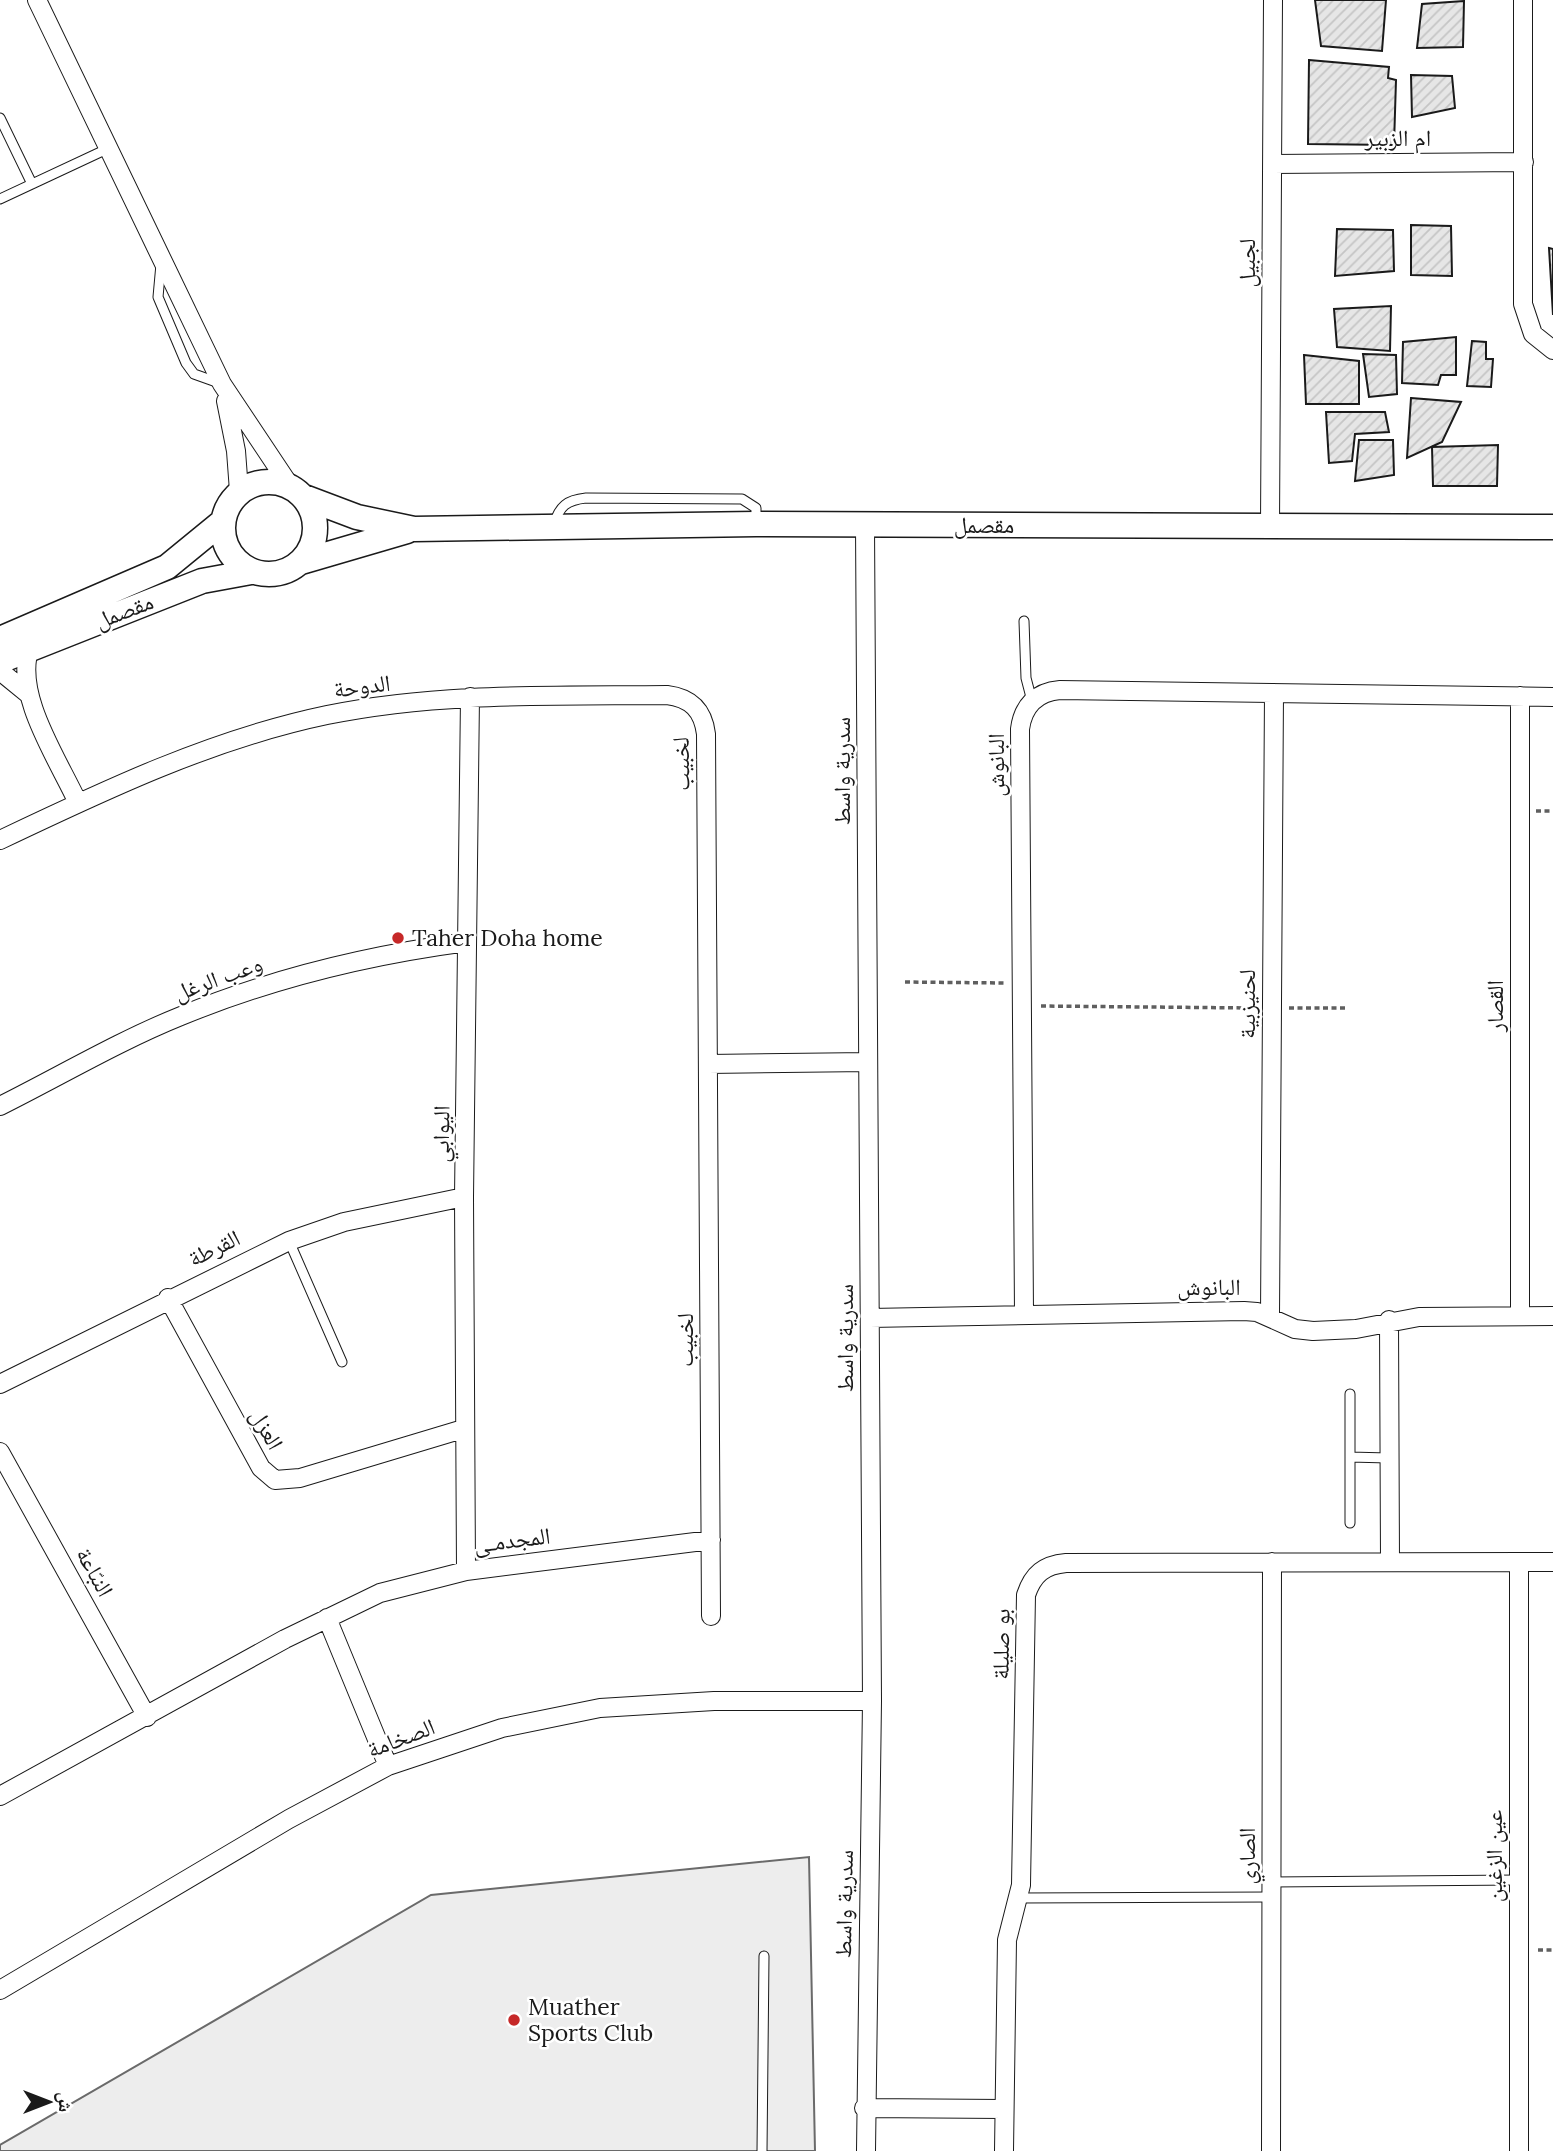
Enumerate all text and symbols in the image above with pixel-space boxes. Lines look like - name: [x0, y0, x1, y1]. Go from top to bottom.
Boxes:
- street label: ام الزبير: [1364, 123, 1431, 154]
- street label: لجبيل: [1232, 239, 1261, 287]
- street label: مقصمل: [954, 510, 1014, 539]
- street label: مقصمل: [90, 586, 157, 635]
- street label: الدوحة: [332, 668, 392, 703]
- street label: سدرية واسط: [827, 717, 856, 825]
- street label: البانوش: [981, 733, 1010, 797]
- street label: لخبيب: [666, 737, 695, 791]
- place label: Taher Doha home: [412, 923, 603, 952]
- marker: Taher Doha home: [390, 930, 406, 946]
- street label: وعب الرغل: [170, 948, 266, 1007]
- street label: لحنيزبية: [1232, 969, 1261, 1039]
- street label: القصار: [1480, 980, 1509, 1033]
- street label: اليوابي: [426, 1105, 460, 1163]
- street label: القرطة: [183, 1223, 244, 1272]
- street label: البانوش: [1177, 1272, 1241, 1301]
- street label: سدرية واسط: [830, 1284, 859, 1392]
- street label: لخبيب: [670, 1313, 699, 1367]
- street label: العزل: [244, 1403, 291, 1455]
- street label: المجدمـى: [472, 1520, 552, 1559]
- street label: النبّاعة: [70, 1542, 121, 1601]
- street label: بو صليلة: [985, 1608, 1016, 1680]
- street label: الصخامة: [363, 1711, 439, 1764]
- street label: عين الزغين: [1479, 1809, 1508, 1902]
- street label: الصاري: [1232, 1827, 1266, 1885]
- street label: سدرية واسط: [828, 1850, 859, 1958]
- place label: Muather Sports Club: [528, 1992, 653, 2047]
- marker: Muather Sports Club: [506, 2012, 522, 2028]
- north arrow: [14, 2067, 84, 2137]
- text: ش: [54, 2092, 78, 2112]

